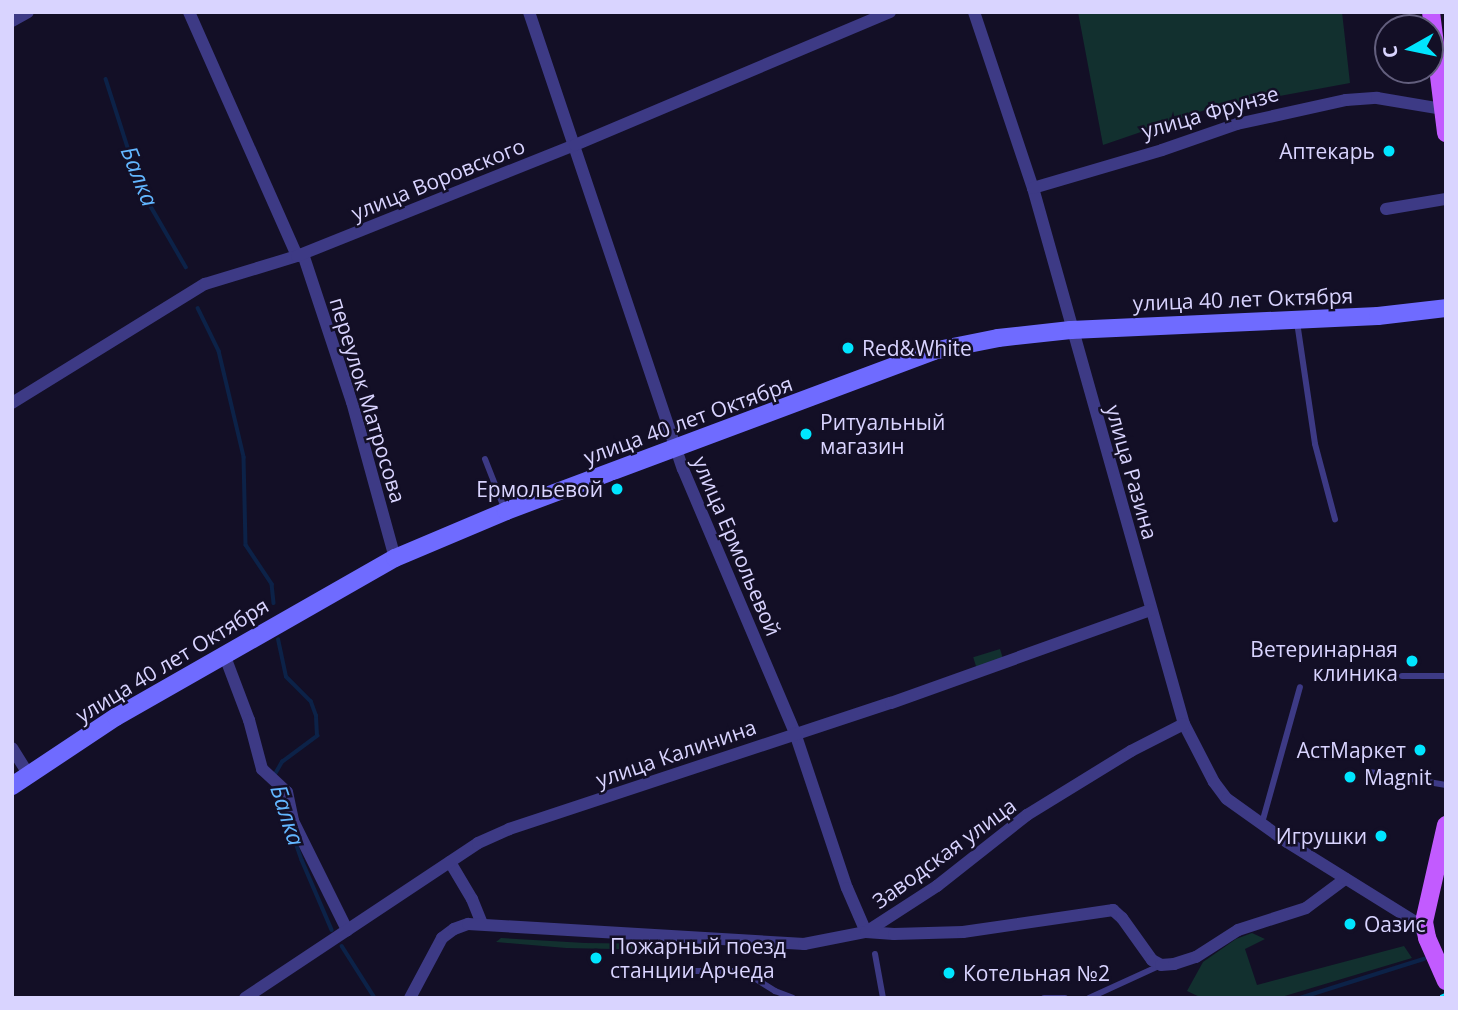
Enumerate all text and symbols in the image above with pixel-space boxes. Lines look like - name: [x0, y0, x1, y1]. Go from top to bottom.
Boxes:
- north arrow: [1374, 14, 1444, 84]
- text: С: [1376, 44, 1404, 60]
- street label: улица Фрунзе: [1139, 80, 1281, 144]
- street label: улица Воровского: [347, 133, 529, 225]
- place label: Аптекарь: [1279, 138, 1375, 164]
- water label: Балка: [116, 142, 164, 210]
- marker: Аптекарь: [1381, 143, 1397, 159]
- street label: улица 40 лет Октября: [1132, 283, 1354, 315]
- street label: переулок Матросова: [325, 294, 411, 506]
- place label: Red&White: [862, 335, 972, 361]
- marker: Red&White: [840, 340, 856, 356]
- street label: улица 40 лет Октября: [580, 370, 796, 470]
- street label: улица Разина: [1101, 402, 1163, 542]
- place label: Ритуальный магазин: [820, 409, 945, 459]
- marker: Ритуальный магазин: [798, 426, 814, 442]
- street label: улица Ермольевой: [688, 452, 786, 640]
- place label: Ермольевой: [476, 476, 603, 502]
- marker: Ермольевой: [609, 481, 625, 497]
- street label: улица 40 лет Октября: [71, 592, 273, 728]
- place label: Ветеринарная клиника: [1250, 636, 1398, 686]
- marker: Ветеринарная клиника: [1404, 653, 1420, 669]
- street label: улица Калинина: [593, 714, 759, 792]
- place label: АстМаркет: [1297, 737, 1406, 763]
- marker: АстМаркет: [1412, 742, 1428, 758]
- place label: Magnit: [1364, 764, 1432, 790]
- marker: Magnit: [1342, 769, 1358, 785]
- water label: Балка: [265, 781, 311, 849]
- street label: Заводская улица: [867, 793, 1021, 913]
- place label: Игрушки: [1276, 823, 1367, 849]
- marker: Игрушки: [1373, 828, 1389, 844]
- place label: Оазис: [1364, 911, 1426, 937]
- marker: Оазис: [1342, 916, 1358, 932]
- place label: Пожарный поезд станции Арчеда: [610, 933, 786, 983]
- marker: Пожарный поезд станции Арчеда: [588, 950, 604, 966]
- place label: Котельная №2: [963, 960, 1110, 986]
- marker: Котельная №2: [941, 965, 957, 981]

